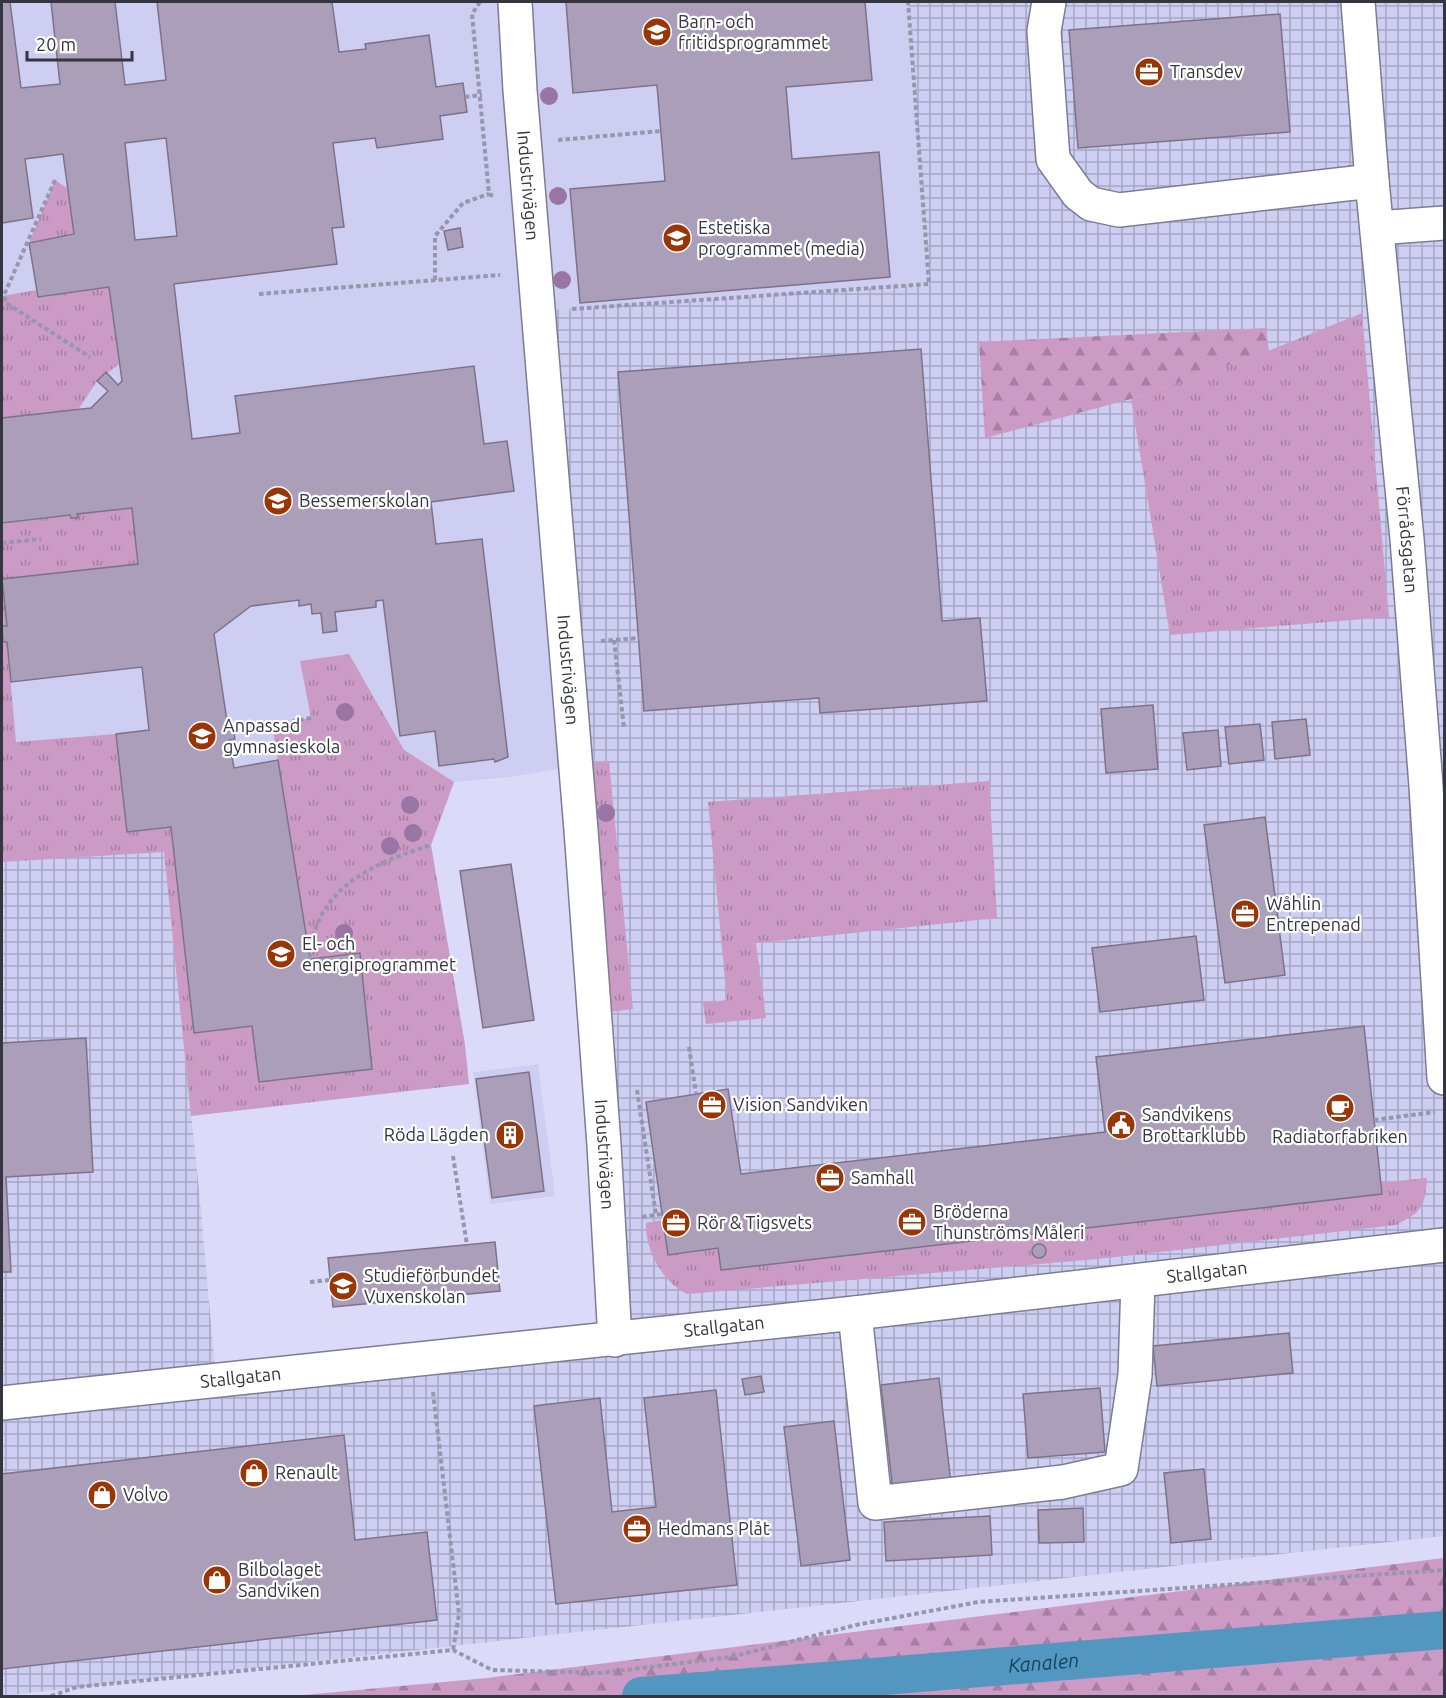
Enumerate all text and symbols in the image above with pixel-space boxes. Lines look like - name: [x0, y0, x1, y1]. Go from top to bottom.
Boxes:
- place label: Barn- och fritidsprogrammet: [678, 11, 828, 52]
- school or university icon: Barn- och fritidsprogrammet: [641, 16, 673, 48]
- scale bar: [27, 24, 132, 62]
- text: 20 m: [36, 34, 76, 54]
- office icon: Transdev: [1133, 56, 1165, 88]
- place label: Transdev: [1170, 61, 1243, 81]
- street label: Industrivägen: [514, 130, 543, 241]
- place label: Estetiska programmet (media): [698, 217, 865, 259]
- school or university icon: Estetiska programmet (media): [661, 222, 693, 254]
- school or university icon: Bessemerskolan: [262, 485, 294, 517]
- street label: Förrådsgatan: [1393, 485, 1422, 594]
- place label: Bessemerskolan: [299, 490, 430, 510]
- street label: Industrivägen: [554, 614, 583, 726]
- place label: Anpassad gymnasieskola: [223, 715, 340, 756]
- school or university icon: Anpassad gymnasieskola: [186, 720, 218, 752]
- place label: Wåhlin Entrepenad: [1266, 893, 1361, 934]
- office icon: Wåhlin Entrepenad: [1229, 898, 1261, 930]
- place label: El- och energiprogrammet: [302, 933, 456, 974]
- school or university icon: El- och energiprogrammet: [265, 938, 297, 970]
- office icon: Vision Sandviken: [696, 1089, 728, 1121]
- cafe icon: Radiatorfabriken: [1324, 1092, 1356, 1124]
- place label: Vision Sandviken: [733, 1094, 868, 1114]
- street label: Industrivägen: [592, 1099, 619, 1210]
- place label: Sandvikens Brottarklubb: [1142, 1104, 1246, 1145]
- public building icon: Sandvikens Brottarklubb: [1105, 1109, 1137, 1141]
- building icon: Röda Lägden: [494, 1119, 526, 1151]
- place label: Röda Lägden: [384, 1124, 489, 1144]
- place label: Radiatorfabriken: [1272, 1126, 1408, 1146]
- office icon: Samhall: [814, 1162, 846, 1194]
- place label: Samhall: [851, 1167, 914, 1187]
- place label: Bröderna Thunströms Måleri: [933, 1201, 1084, 1242]
- office icon: Bröderna Thunströms Måleri: [896, 1206, 928, 1238]
- office icon: Rör & Tigsvets: [660, 1207, 692, 1239]
- place label: Rör & Tigsvets: [697, 1212, 812, 1232]
- street label: Stallgatan: [1165, 1257, 1248, 1286]
- place label: Studieförbundet Vuxenskolan: [364, 1265, 498, 1306]
- school or university icon: Studieförbundet Vuxenskolan: [327, 1270, 359, 1302]
- street label: Stallgatan: [682, 1312, 765, 1340]
- street label: Stallgatan: [199, 1363, 282, 1391]
- shop icon: Renault: [238, 1457, 270, 1489]
- place label: Renault: [275, 1462, 338, 1482]
- shop icon: Volvo: [86, 1479, 118, 1511]
- place label: Volvo: [123, 1484, 168, 1504]
- office icon: Hedmans Plåt: [621, 1513, 653, 1545]
- place label: Hedmans Plåt: [658, 1518, 770, 1538]
- place label: Bilbolaget Sandviken: [238, 1559, 321, 1600]
- shop icon: Bilbolaget Sandviken: [201, 1564, 233, 1596]
- water label: Kanalen: [1007, 1648, 1080, 1677]

